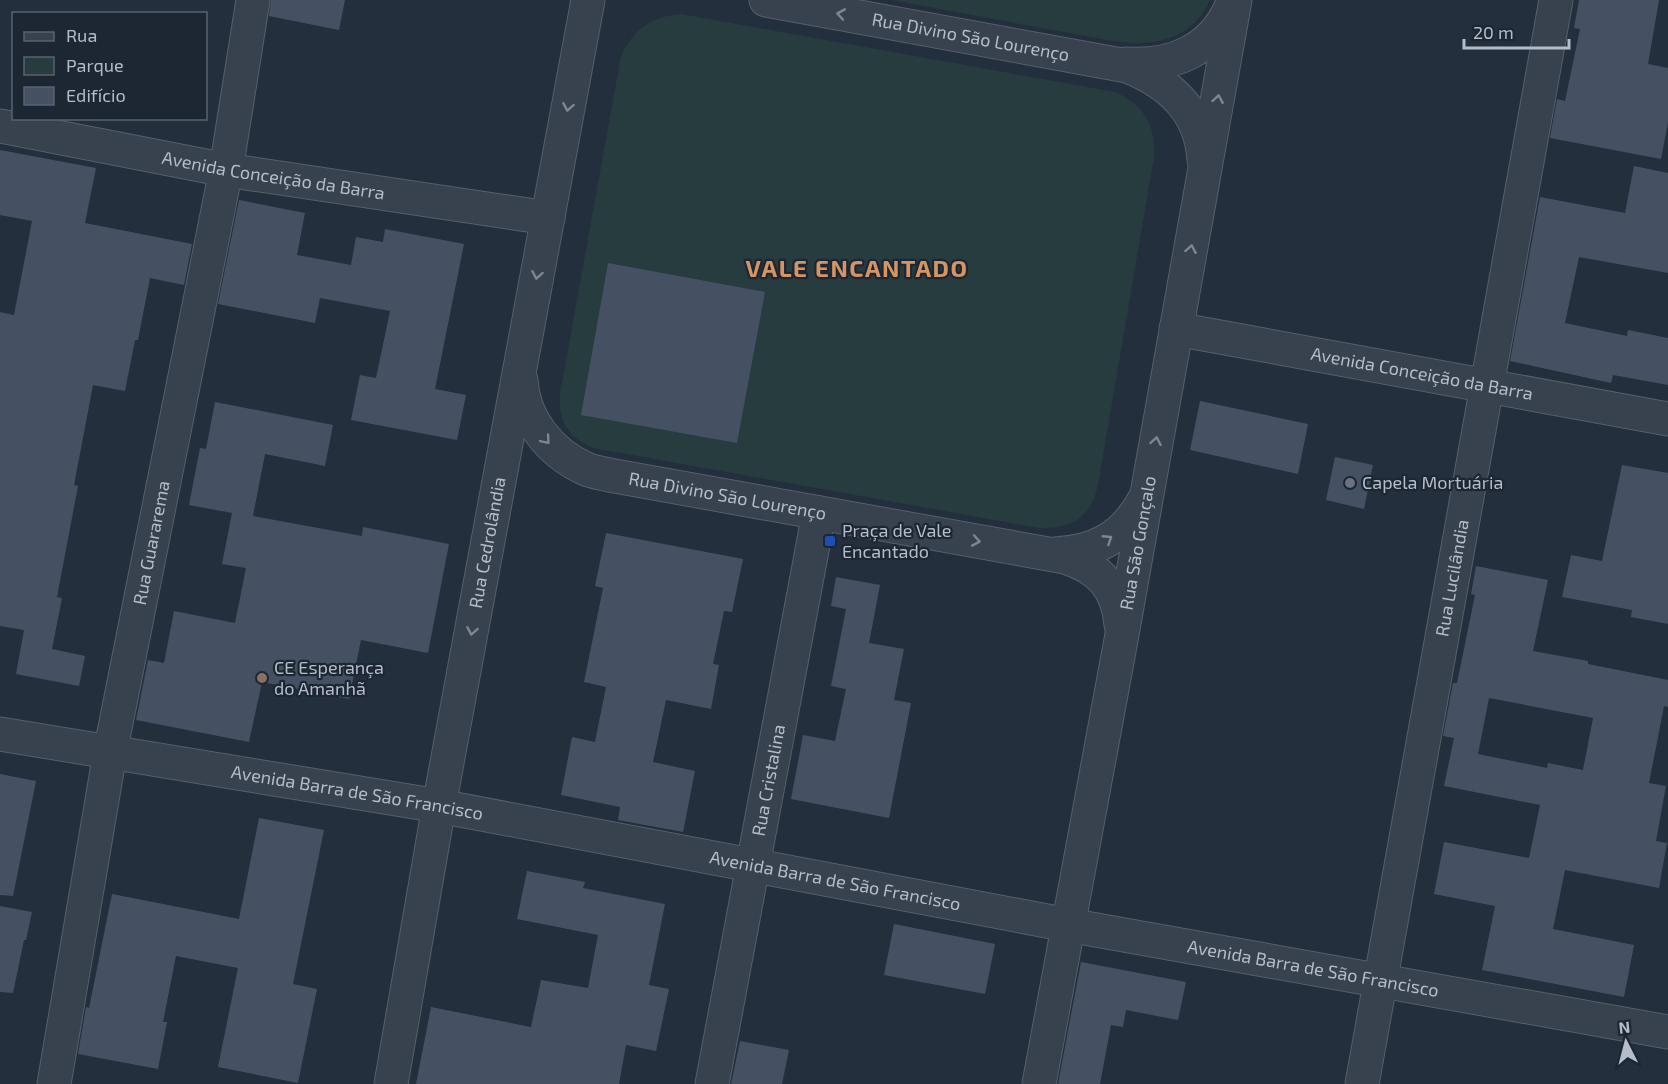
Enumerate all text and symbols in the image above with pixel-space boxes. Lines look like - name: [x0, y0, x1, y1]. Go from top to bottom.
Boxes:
- one-way arrow: [836, 8, 845, 20]
- street label: Rua Divino São Lourenço: [870, 8, 1071, 65]
- legend: [12, 12, 207, 120]
- scale bar: [1464, 12, 1569, 50]
- text: 20 m: [1473, 21, 1514, 43]
- text: Rua: [66, 24, 97, 46]
- text: Parque: [66, 54, 124, 76]
- text: Edifício: [66, 84, 126, 106]
- one-way arrow: [1211, 94, 1223, 104]
- one-way arrow: [562, 102, 575, 112]
- street label: Avenida Conceição da Barra: [160, 146, 387, 204]
- one-way arrow: [1184, 244, 1197, 254]
- district label: VALE ENCANTADO: [745, 253, 969, 282]
- one-way arrow: [531, 270, 544, 280]
- street label: Avenida Conceição da Barra: [1309, 342, 1535, 404]
- one-way arrow: [539, 433, 550, 444]
- one-way arrow: [1149, 436, 1162, 446]
- street label: Rua Divino São Lourenço: [627, 467, 828, 524]
- place label: Capela Mortuária: [1362, 471, 1503, 493]
- street label: Rua São Gonçalo: [1115, 474, 1160, 612]
- street label: Rua Cedrolândia: [464, 475, 510, 610]
- marker: Capela Mortuária: [1343, 476, 1357, 490]
- street label: Rua Guararema: [128, 479, 174, 607]
- street label: Rua Lucilândia: [1430, 518, 1473, 638]
- place label: Praça de Vale Encantado: [842, 519, 951, 562]
- marker: Praça de Vale Encantado: [823, 534, 837, 548]
- one-way arrow: [971, 534, 981, 547]
- one-way arrow: [1102, 535, 1113, 546]
- one-way arrow: [466, 625, 479, 635]
- place label: CE Esperança do Amanhã: [274, 656, 384, 699]
- marker: CE Esperança do Amanhã: [255, 671, 269, 685]
- street label: Rua Cristalina: [747, 722, 789, 838]
- street label: Avenida Barra de São Francisco: [230, 760, 485, 824]
- street label: Avenida Barra de São Francisco: [708, 845, 963, 914]
- street label: Avenida Barra de São Francisco: [1186, 935, 1441, 1001]
- north arrow: [1596, 1012, 1656, 1072]
- text: N: [1618, 1017, 1631, 1037]

